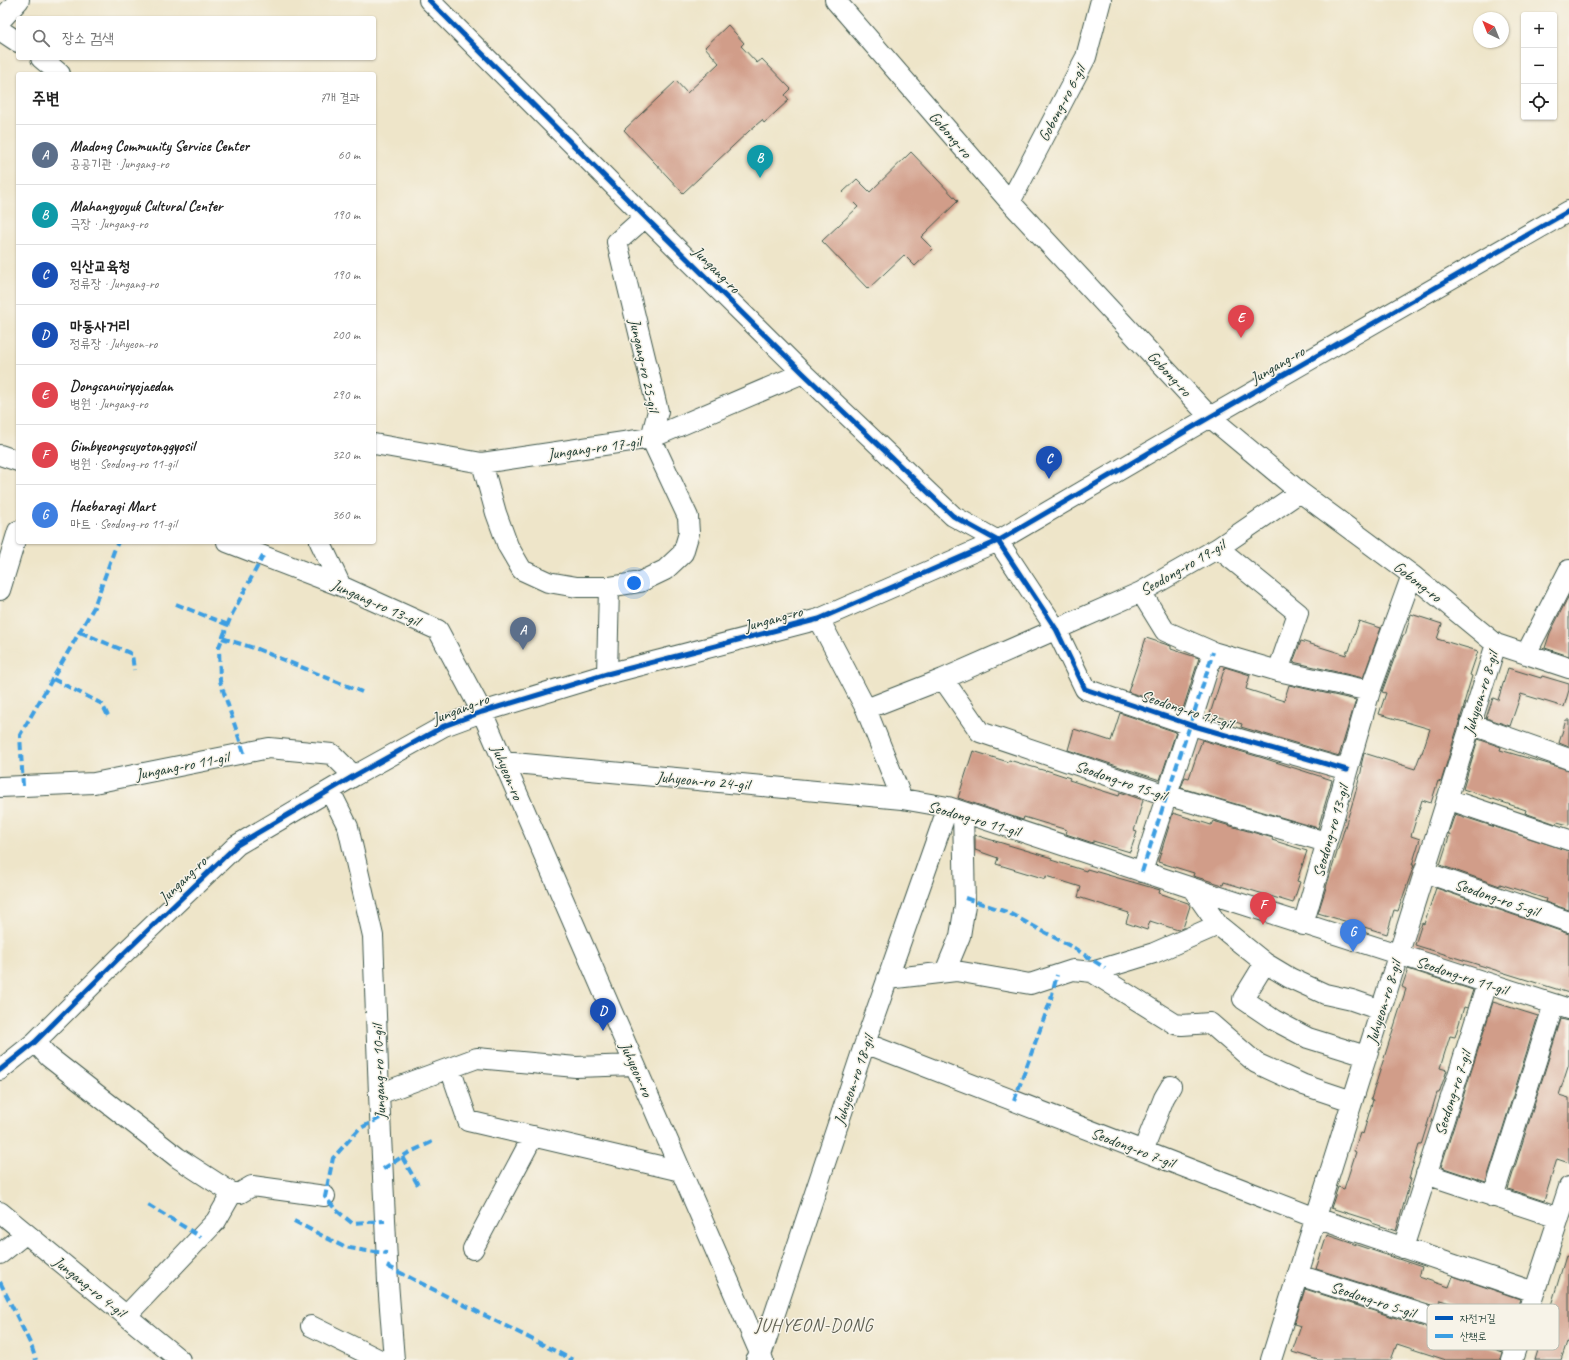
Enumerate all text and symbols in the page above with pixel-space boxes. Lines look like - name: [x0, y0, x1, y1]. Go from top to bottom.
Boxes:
- north arrow: [1473, 12, 1509, 48]
- map controls: [1521, 12, 1557, 120]
- button: +: [1521, 12, 1557, 48]
- search box: [16, 16, 376, 60]
- icon: search: [30, 27, 52, 49]
- text: 장소 검색: [62, 29, 114, 48]
- button: −: [1521, 48, 1557, 84]
- street label: Gobong-ro 6-gil: [1033, 59, 1092, 145]
- button: locate: [1521, 84, 1557, 120]
- text: 주변: [32, 88, 59, 109]
- text: 7개 결과: [320, 90, 360, 106]
- street label: Gobong-ro: [924, 107, 977, 163]
- text: Madong Community Service Center: [70, 137, 249, 156]
- pin: B: [747, 145, 773, 178]
- text: A: [42, 147, 48, 163]
- text: 60 m: [338, 147, 360, 163]
- text: 공공기관 · Jungang-ro: [70, 156, 169, 172]
- text: Mahangyoyuk Cultural Center: [70, 197, 222, 216]
- text: B: [42, 207, 48, 223]
- text: 190 m: [332, 207, 360, 223]
- text: 극장 · Jungang-ro: [70, 216, 148, 232]
- street label: Jungang-ro: [688, 241, 745, 299]
- text: 익산교육청: [70, 257, 130, 276]
- text: C: [42, 267, 48, 283]
- text: 190 m: [332, 267, 360, 283]
- text: 정류장 · Jungang-ro: [70, 276, 158, 292]
- pin: E: [1228, 305, 1254, 338]
- street label: Jungang-ro 25-gil: [624, 316, 664, 417]
- text: 마동사거리: [70, 317, 130, 336]
- text: D: [41, 327, 49, 343]
- text: 200 m: [332, 327, 360, 343]
- text: 정류장 · Juhyeon-ro: [70, 336, 157, 352]
- street label: Jungang-ro: [1246, 341, 1309, 389]
- street label: Gobong-ro: [1143, 347, 1196, 402]
- text: Dongsanuiryojaedan: [70, 377, 173, 396]
- text: E: [42, 387, 48, 403]
- text: 290 m: [332, 387, 360, 403]
- text: 병원 · Jungang-ro: [70, 396, 148, 412]
- street label: Jungang-ro 17-gil: [545, 431, 645, 465]
- text: Gimbyeongsuyotonggyosil: [70, 437, 195, 456]
- pin: C: [1036, 446, 1062, 479]
- text: F: [42, 447, 48, 463]
- text: 320 m: [332, 447, 360, 463]
- text: 병원 · Seodong-ro 11-gil: [70, 456, 177, 472]
- text: Haebaragi Mart: [70, 497, 155, 516]
- text: G: [42, 507, 48, 523]
- text: 360 m: [332, 507, 360, 523]
- text: 마트 · Seodong-ro 11-gil: [70, 516, 177, 532]
- street label: Seodong-ro 19-gil: [1136, 534, 1231, 600]
- street label: Gobong-ro: [1389, 557, 1446, 608]
- your location: [624, 573, 644, 593]
- street label: Jungang-ro 13-gil: [328, 574, 426, 633]
- street label: Jungang-ro: [741, 601, 806, 637]
- pin: A: [510, 617, 536, 650]
- street label: Juhyeon-ro 8-gil: [1459, 646, 1504, 738]
- street label: Seodong-ro 17-gil: [1139, 686, 1238, 735]
- street label: Jungang-ro: [428, 688, 493, 729]
- street label: Juhyeon-ro: [486, 741, 528, 804]
- street label: Jungang-ro 11-gil: [133, 747, 234, 785]
- street label: Seodong-ro 15-gil: [1073, 756, 1172, 807]
- street label: Juhyeon-ro 24-gil: [655, 767, 753, 795]
- street label: Seodong-ro 13-gil: [1308, 780, 1355, 880]
- street label: Seodong-ro 11-gil: [925, 796, 1025, 843]
- street label: Jungang-ro: [154, 851, 212, 908]
- street label: Seodong-ro 5-gil: [1452, 874, 1544, 923]
- pin: F: [1250, 892, 1276, 925]
- pin: G: [1340, 919, 1366, 952]
- street label: Seodong-ro 11-gil: [1414, 952, 1513, 1001]
- street label: Juhyeon-ro 8-gil: [1362, 955, 1407, 1047]
- pin: D: [590, 998, 616, 1031]
- street label: Jungang-ro 10-gil: [367, 1021, 391, 1120]
- street label: Juhyeon-ro 18-gil: [829, 1030, 880, 1129]
- street label: Juhyeon-ro: [615, 1038, 658, 1101]
- street label: Seodong-ro 7-gil: [1430, 1045, 1477, 1138]
- street label: Seodong-ro 7-gil: [1088, 1123, 1180, 1174]
- street label: Jungang-ro 4-gil: [48, 1251, 132, 1324]
- street label: Seodong-ro 5-gil: [1328, 1277, 1421, 1324]
- legend: [1427, 1304, 1559, 1350]
- text: 자전거길: [1460, 1311, 1496, 1325]
- district label: JUHYEON-DONG: [754, 1314, 874, 1336]
- text: 산책로: [1460, 1329, 1487, 1343]

